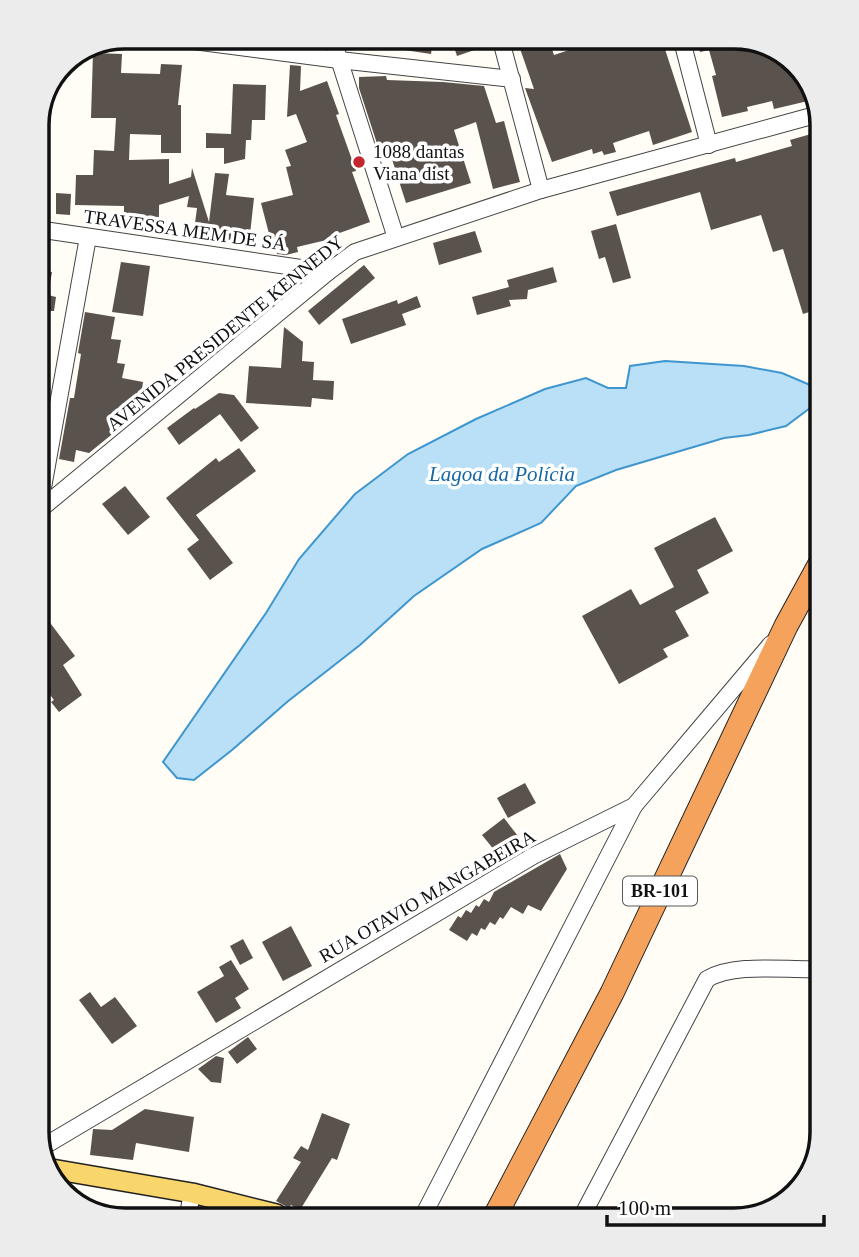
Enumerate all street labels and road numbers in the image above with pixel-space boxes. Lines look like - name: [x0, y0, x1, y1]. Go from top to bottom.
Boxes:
- street label: TRAVESSA MEM DE SÁ: [83, 205, 288, 255]
- street label: AVENIDA PRESIDENTE KENNEDY: [102, 231, 348, 435]
- street label: RUA OTAVIO MANGABEIRA: [315, 825, 539, 967]
- road number: BR-101: [623, 876, 697, 906]

